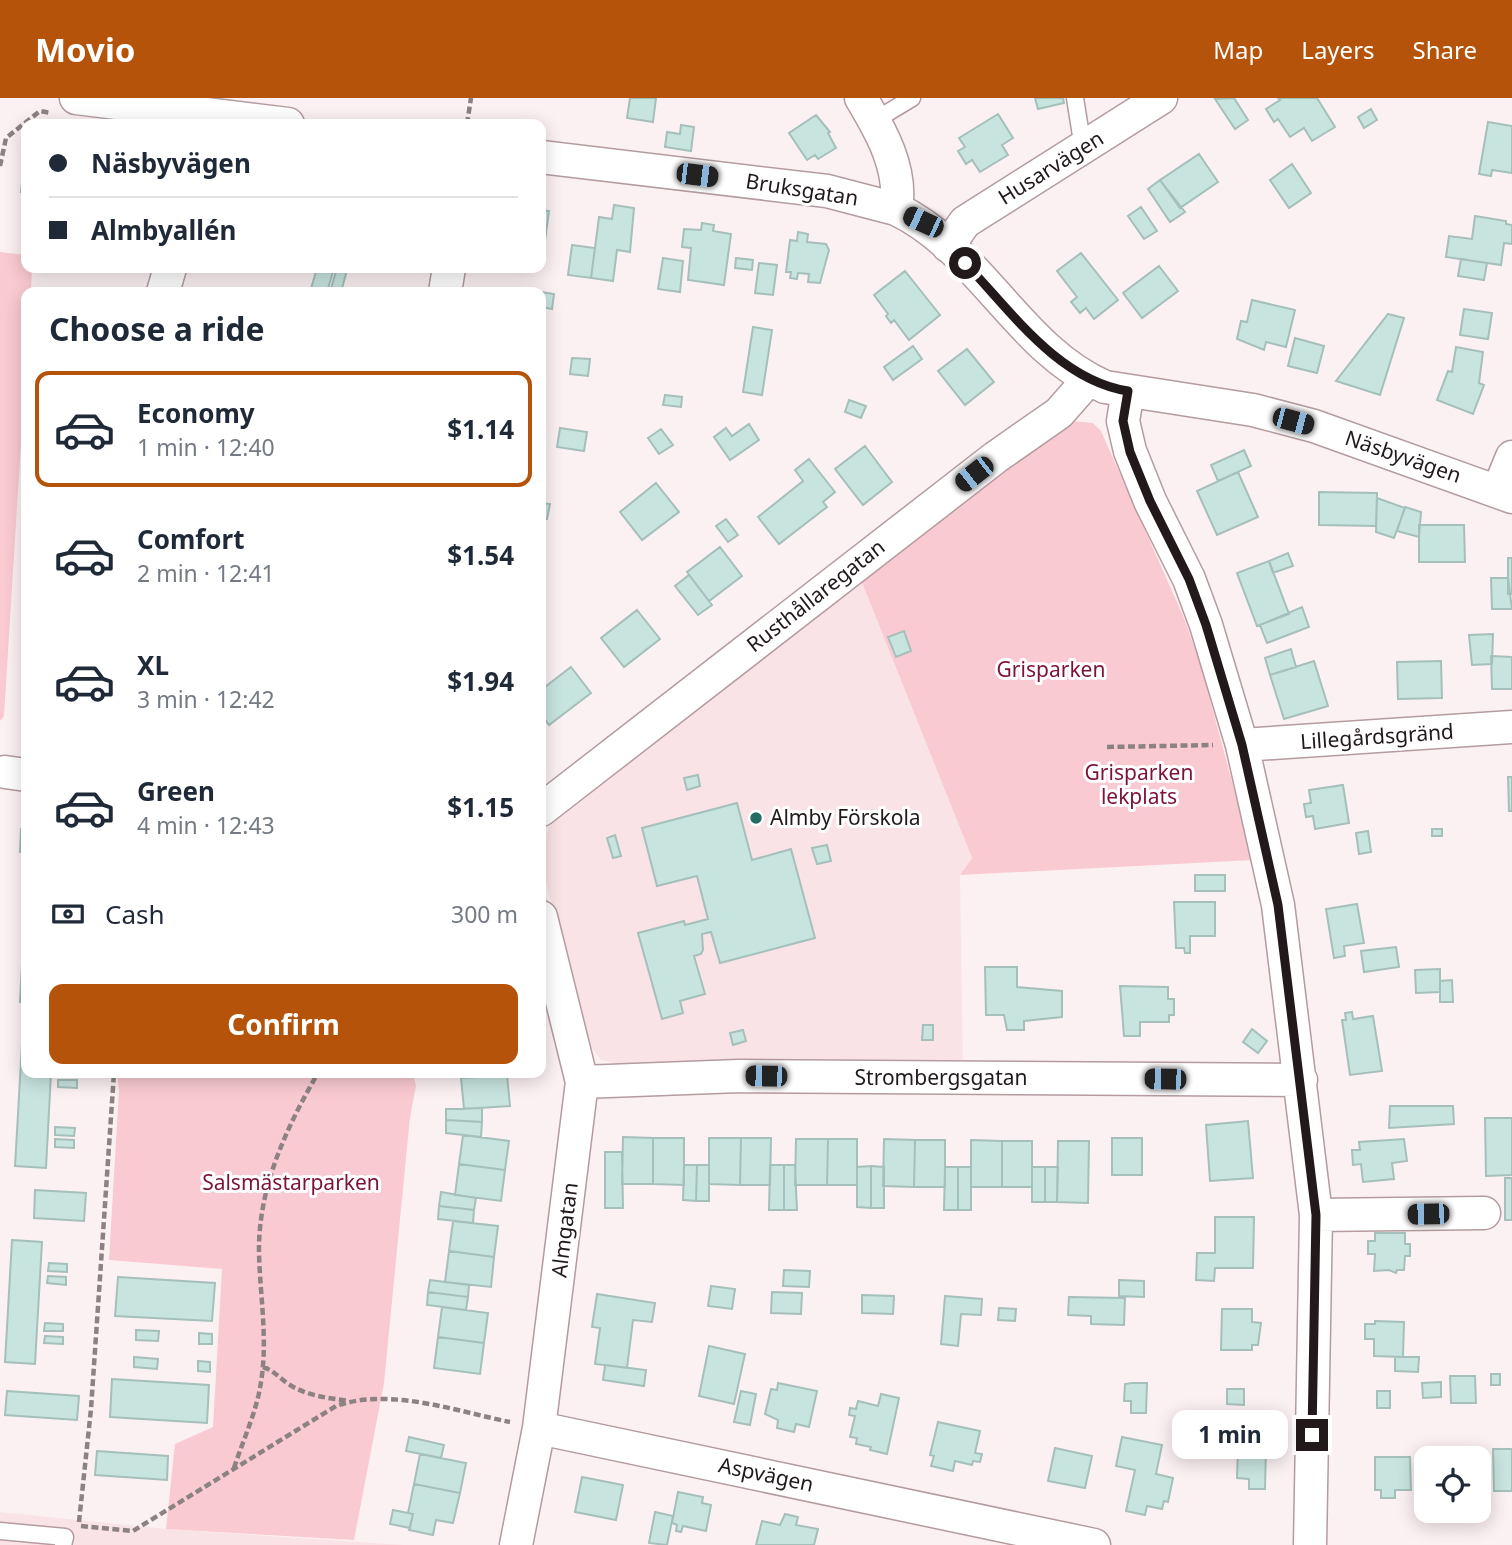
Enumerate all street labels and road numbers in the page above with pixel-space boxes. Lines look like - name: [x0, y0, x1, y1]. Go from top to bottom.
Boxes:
- street label: Husarvägen: [992, 124, 1108, 211]
- street label: Bruksgatan: [744, 166, 860, 212]
- street label: Näsbyvägen: [1341, 423, 1465, 489]
- street label: Rusthållaregatan: [740, 532, 890, 658]
- street label: Lillegårdsgränd: [1299, 717, 1455, 755]
- street label: Strombergsgatan: [855, 1063, 1027, 1091]
- street label: Almgatan: [544, 1181, 584, 1279]
- street label: Aspvägen: [716, 1450, 816, 1498]

